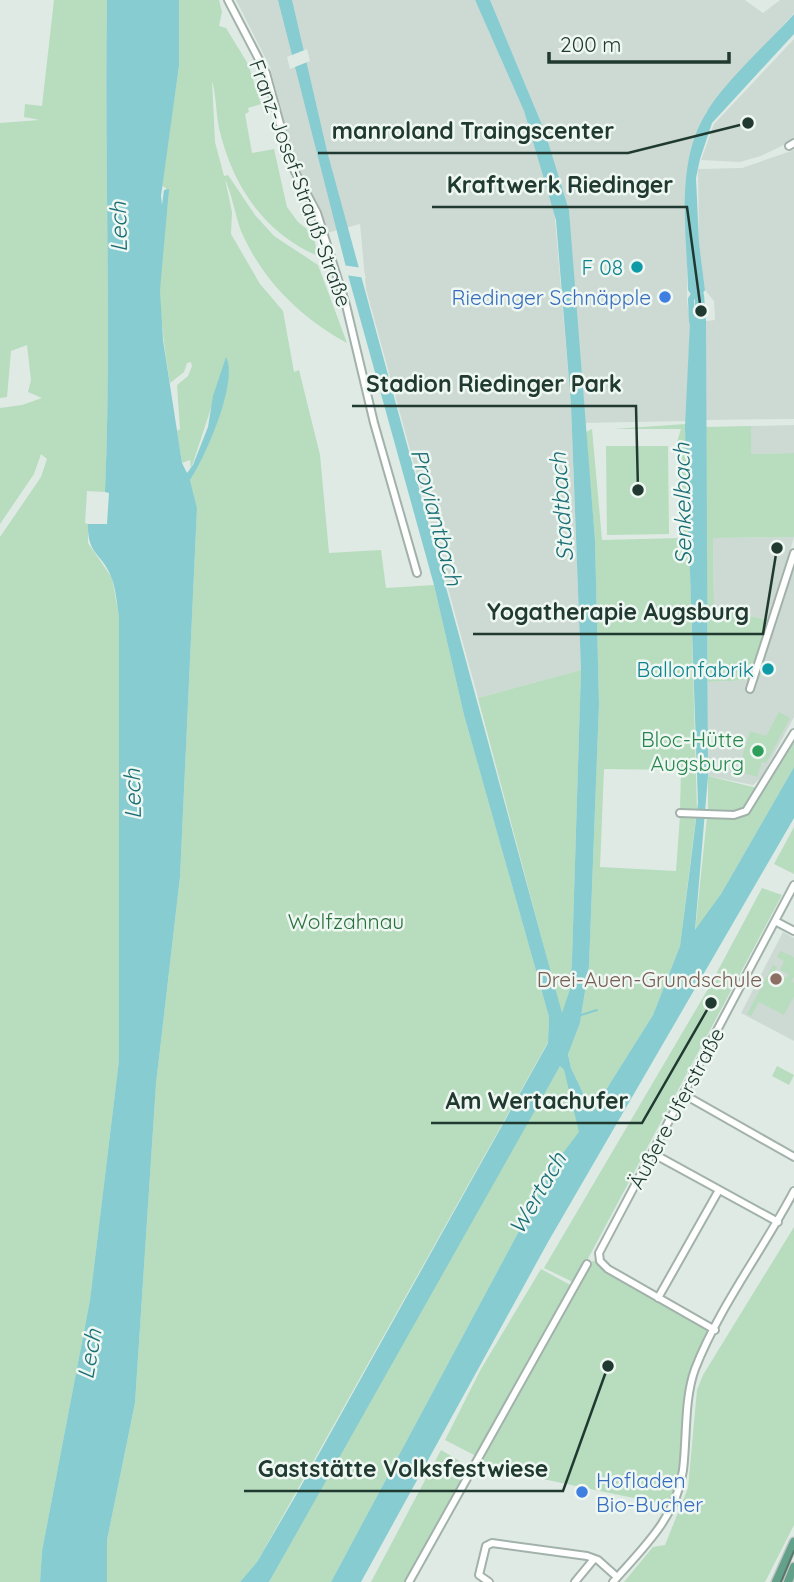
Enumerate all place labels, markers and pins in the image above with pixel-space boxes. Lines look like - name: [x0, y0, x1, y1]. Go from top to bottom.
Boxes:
- callout: manroland Traingscenter: [318, 109, 628, 153]
- callout: Kraftwerk Riedinger: [432, 163, 687, 207]
- place label: F 08: [582, 254, 623, 280]
- marker: F 08: [629, 259, 645, 275]
- place label: Riedinger Schnäpple: [451, 284, 651, 310]
- marker: Riedinger Schnäpple: [657, 289, 673, 305]
- callout: Stadion Riedinger Park: [352, 362, 636, 406]
- callout: Yogatherapie Augsburg: [473, 590, 763, 634]
- place label: Ballonfabrik: [637, 656, 754, 682]
- marker: Ballonfabrik: [760, 661, 776, 677]
- place label: Bloc-Hütte Augsburg: [641, 726, 744, 776]
- marker: Bloc-Hütte Augsburg: [750, 743, 766, 759]
- place label: Drei-Auen-Grundschule: [537, 966, 762, 992]
- marker: Drei-Auen-Grundschule: [768, 971, 784, 987]
- callout: Am Wertachufer: [431, 1079, 642, 1123]
- callout: Gaststätte Volksfestwiese: [244, 1447, 563, 1491]
- place label: Hofladen Bio-Bucher: [596, 1467, 703, 1517]
- marker: Hofladen Bio-Bucher: [574, 1484, 590, 1500]

